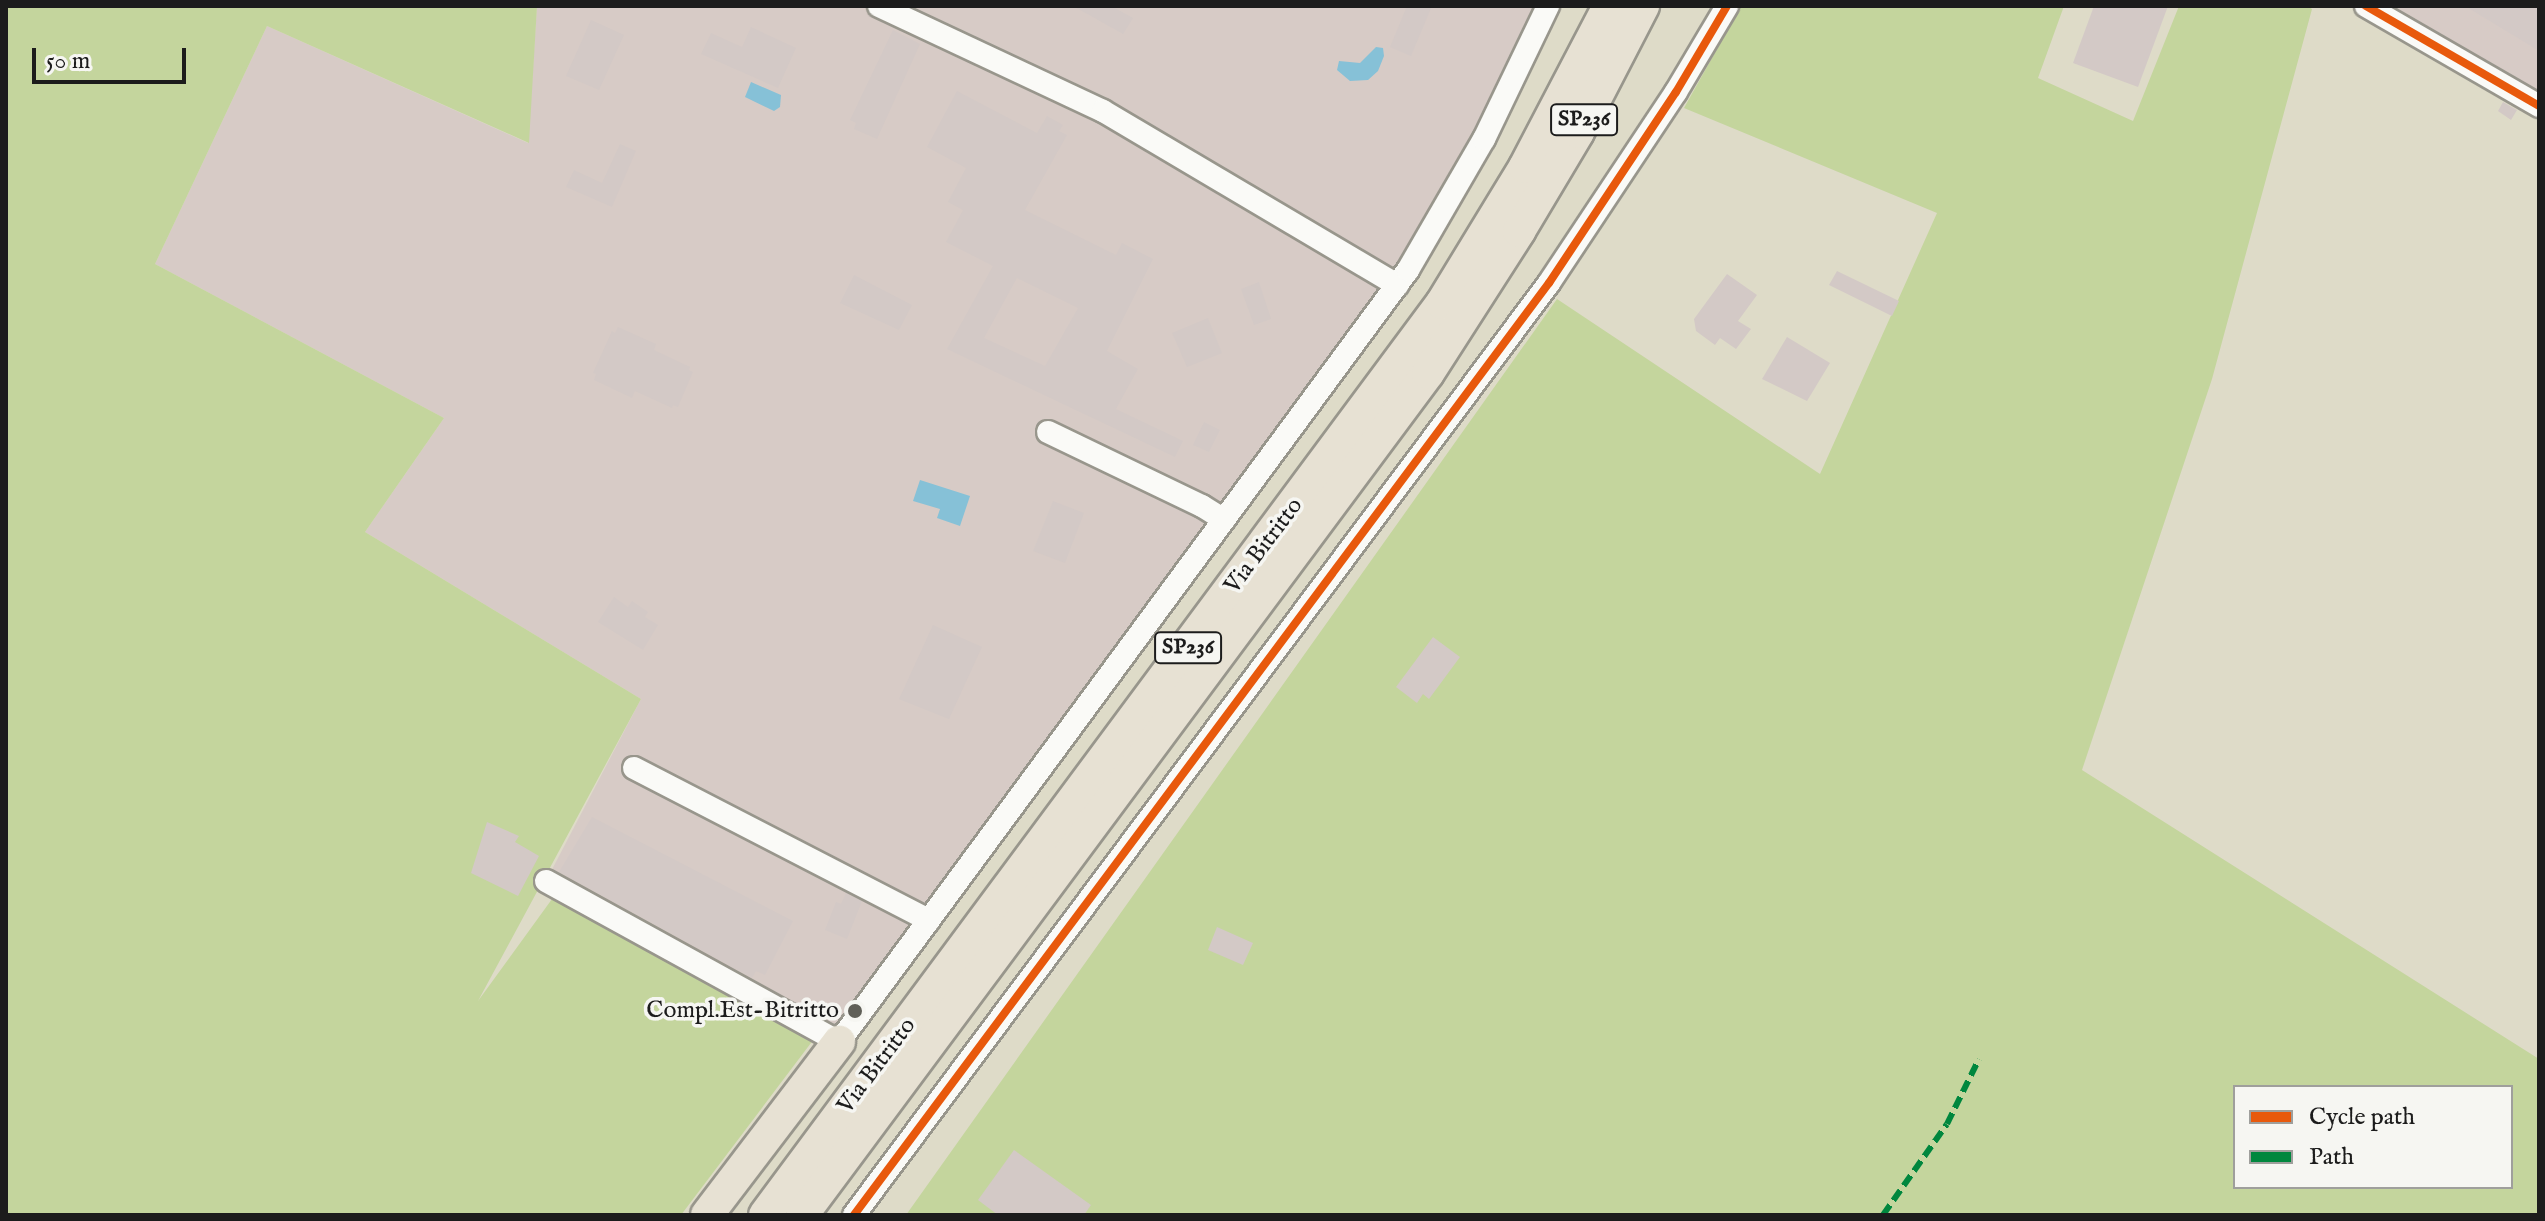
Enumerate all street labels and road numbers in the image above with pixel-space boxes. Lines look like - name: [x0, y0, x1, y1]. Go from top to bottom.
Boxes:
- road number: SP236: [1550, 102, 1618, 138]
- street label: Via Bitritto: [1219, 492, 1309, 600]
- road number: SP236: [1154, 630, 1222, 666]
- street label: Via Bitritto: [832, 1012, 922, 1120]

